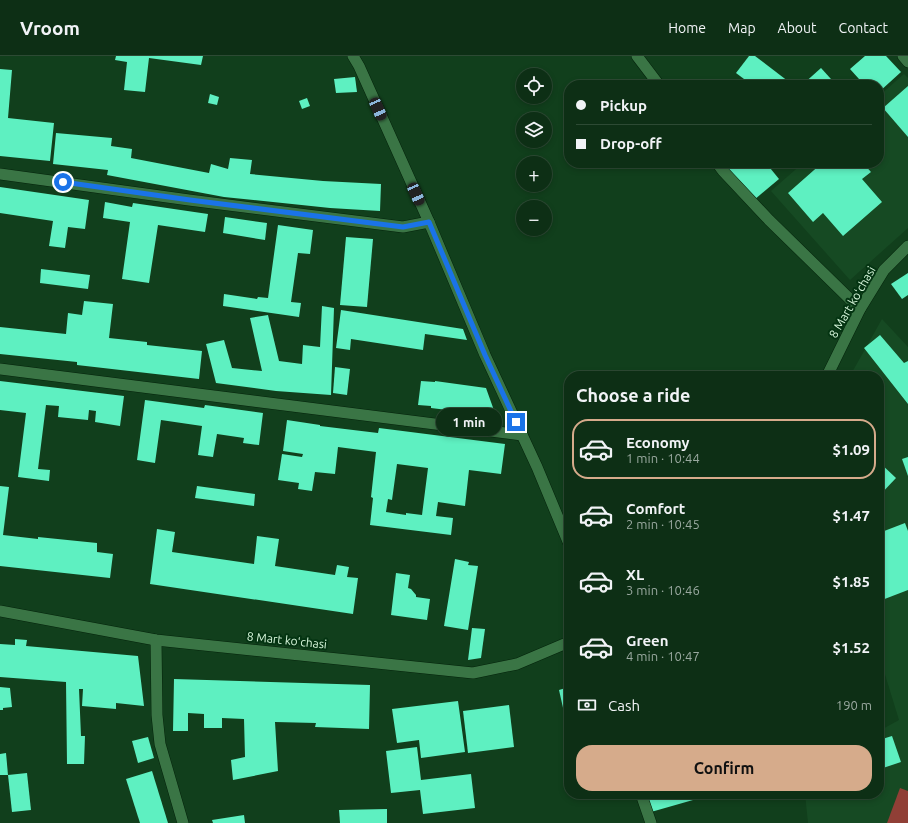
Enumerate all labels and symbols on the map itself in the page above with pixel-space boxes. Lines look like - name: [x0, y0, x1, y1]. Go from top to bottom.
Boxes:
- car: [368, 96, 388, 122]
- route start: [54, 173, 72, 191]
- car: [406, 181, 426, 207]
- street label: 8 Mart koʻchasi: [826, 264, 878, 340]
- callout: 1 min: [436, 408, 502, 436]
- route end: [507, 413, 525, 431]
- street label: 8 Mart koʻchasi: [246, 629, 328, 651]

